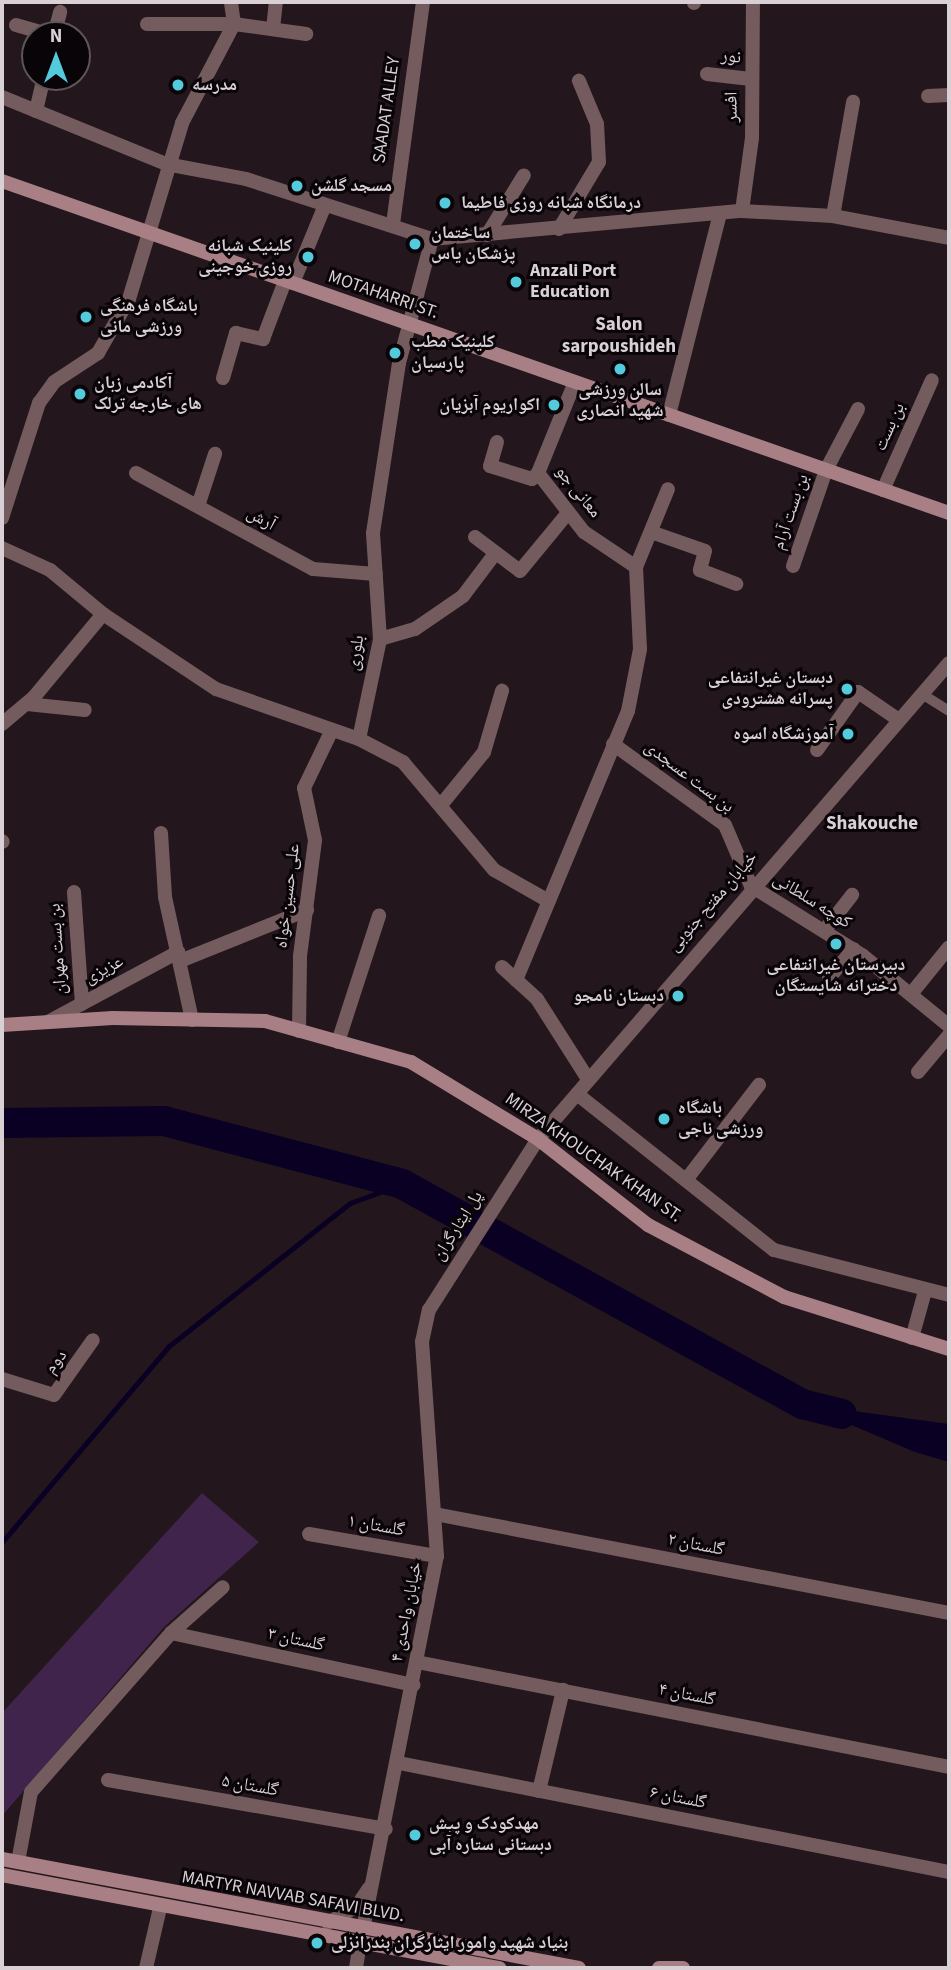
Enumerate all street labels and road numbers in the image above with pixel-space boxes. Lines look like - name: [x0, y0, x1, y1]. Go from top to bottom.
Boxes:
- street label: نور: [720, 45, 742, 69]
- street label: SAADAT ALLEY: [369, 55, 405, 165]
- street label: افسر: [721, 91, 743, 123]
- street label: MOTAHARRI ST.: [325, 266, 441, 324]
- street label: بن بست: [870, 399, 910, 455]
- street label: معانی جو: [550, 461, 606, 523]
- street label: بن بست آرام: [768, 471, 814, 553]
- street label: آرش: [243, 502, 279, 536]
- street label: بلوری: [343, 634, 369, 672]
- street label: بن بست عسجدی: [640, 736, 738, 818]
- street label: علی حسین خواه: [271, 843, 305, 949]
- street label: خیابان مفتح جنوبی: [664, 847, 762, 957]
- street label: کوچه سلطانی: [769, 868, 855, 934]
- street label: بن بست مهران: [44, 903, 72, 995]
- street label: عزیزی: [81, 951, 127, 989]
- street label: MIRZA KHOUCHAK KHAN ST.: [500, 1089, 686, 1227]
- street label: پل ایثارگران: [428, 1187, 488, 1265]
- street label: دوم: [40, 1346, 72, 1378]
- street label: گلستان ۱: [346, 1510, 406, 1542]
- street label: گلستان ۲: [666, 1529, 726, 1561]
- street label: خیابان واحدی ۴: [387, 1560, 427, 1664]
- street label: گلستان ۳: [266, 1624, 326, 1656]
- street label: گلستان ۴: [657, 1679, 717, 1711]
- street label: گلستان ۵: [220, 1770, 280, 1802]
- street label: گلستان ۶: [648, 1782, 708, 1814]
- street label: MARTYR NAVVAB SAFAVI BLVD.: [180, 1867, 406, 1927]

